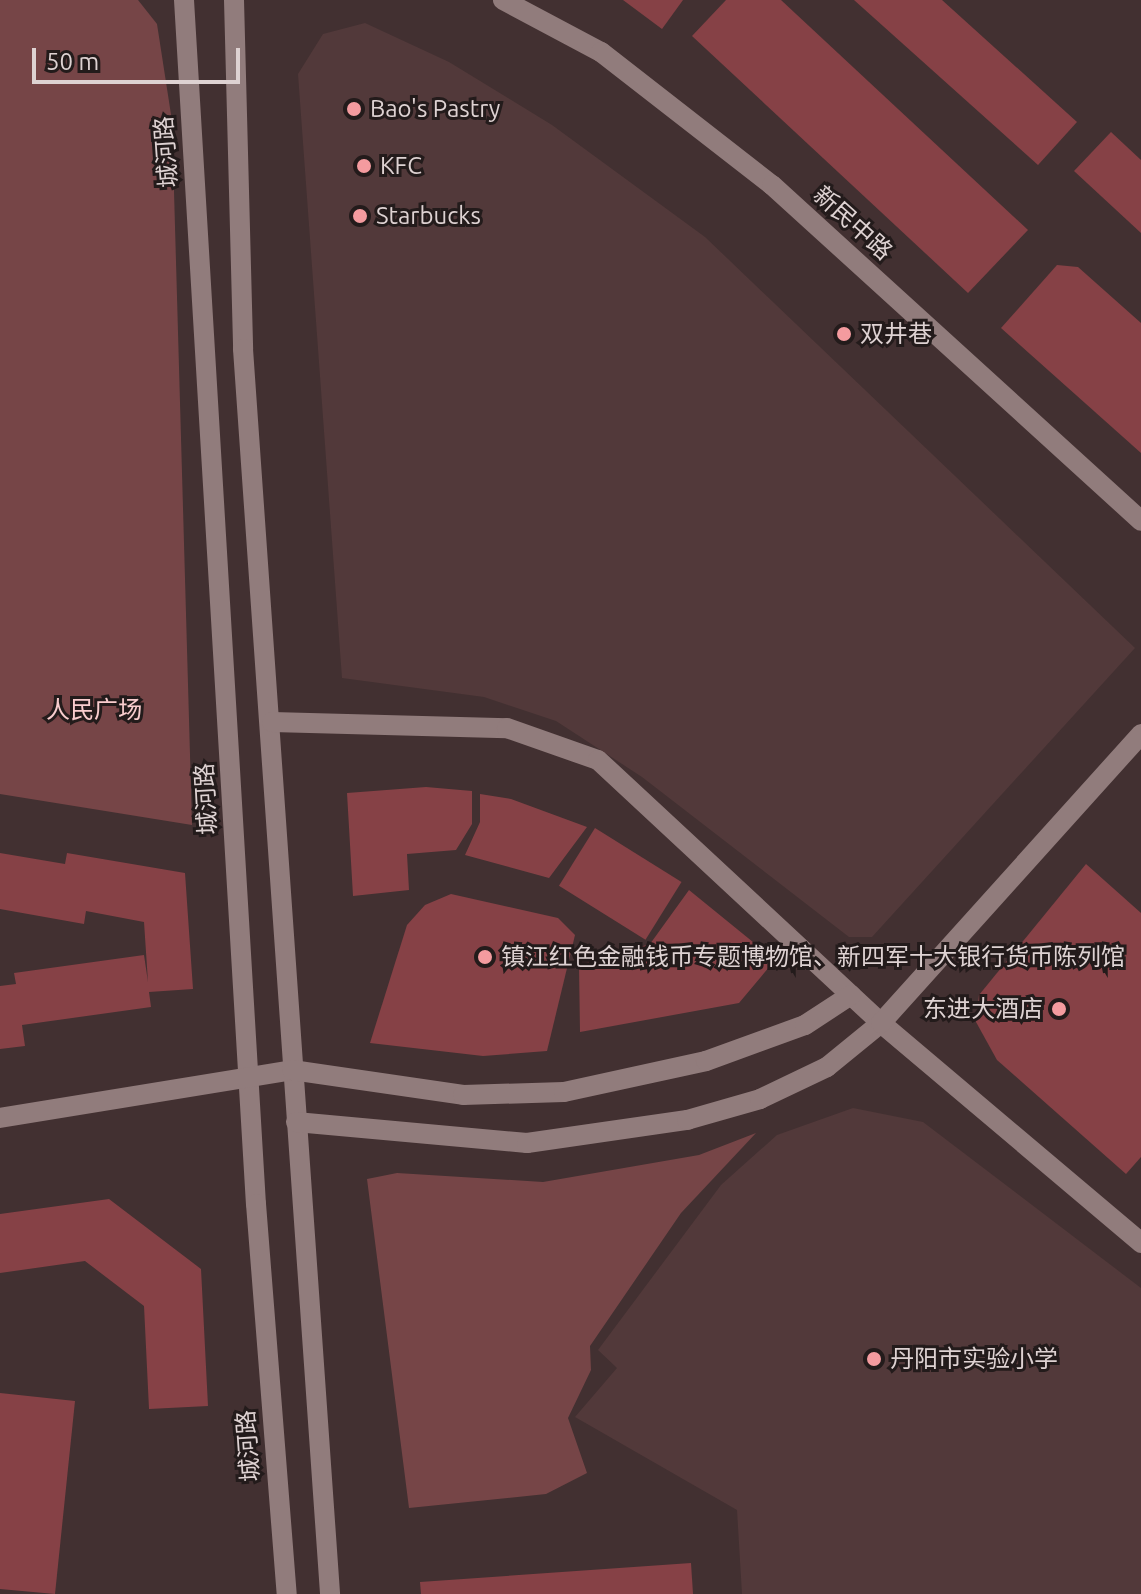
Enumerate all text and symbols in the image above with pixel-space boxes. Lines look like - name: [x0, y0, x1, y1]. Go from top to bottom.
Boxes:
- scale bar: [36, 32, 244, 82]
- text: 50 m: [46, 48, 99, 75]
- place label: Bao's Pastry: [370, 95, 500, 123]
- marker: Bao's Pastry: [345, 100, 363, 118]
- street label: 城河路: [149, 115, 183, 189]
- place label: KFC: [380, 152, 422, 180]
- marker: KFC: [355, 157, 373, 175]
- street label: 新民中路: [808, 180, 898, 266]
- place label: Starbucks: [376, 202, 481, 230]
- marker: Starbucks: [351, 207, 369, 225]
- place label: 双井巷: [860, 320, 932, 348]
- marker: 双井巷: [835, 325, 853, 343]
- park label: 人民广场: [46, 696, 142, 724]
- street label: 城河路: [190, 762, 222, 836]
- place label: 镇江红色金融钱币专题博物馆、新四军十大银行货币陈列馆: [501, 943, 1125, 971]
- marker: 镇江红色金融钱币专题博物馆、新四军十大银行货币陈列馆: [476, 948, 494, 966]
- place label: 东进大酒店: [923, 995, 1043, 1023]
- marker: 东进大酒店: [1050, 1000, 1068, 1018]
- place label: 丹阳市实验小学: [890, 1345, 1058, 1373]
- marker: 丹阳市实验小学: [865, 1350, 883, 1368]
- street label: 城河路: [231, 1409, 265, 1483]

